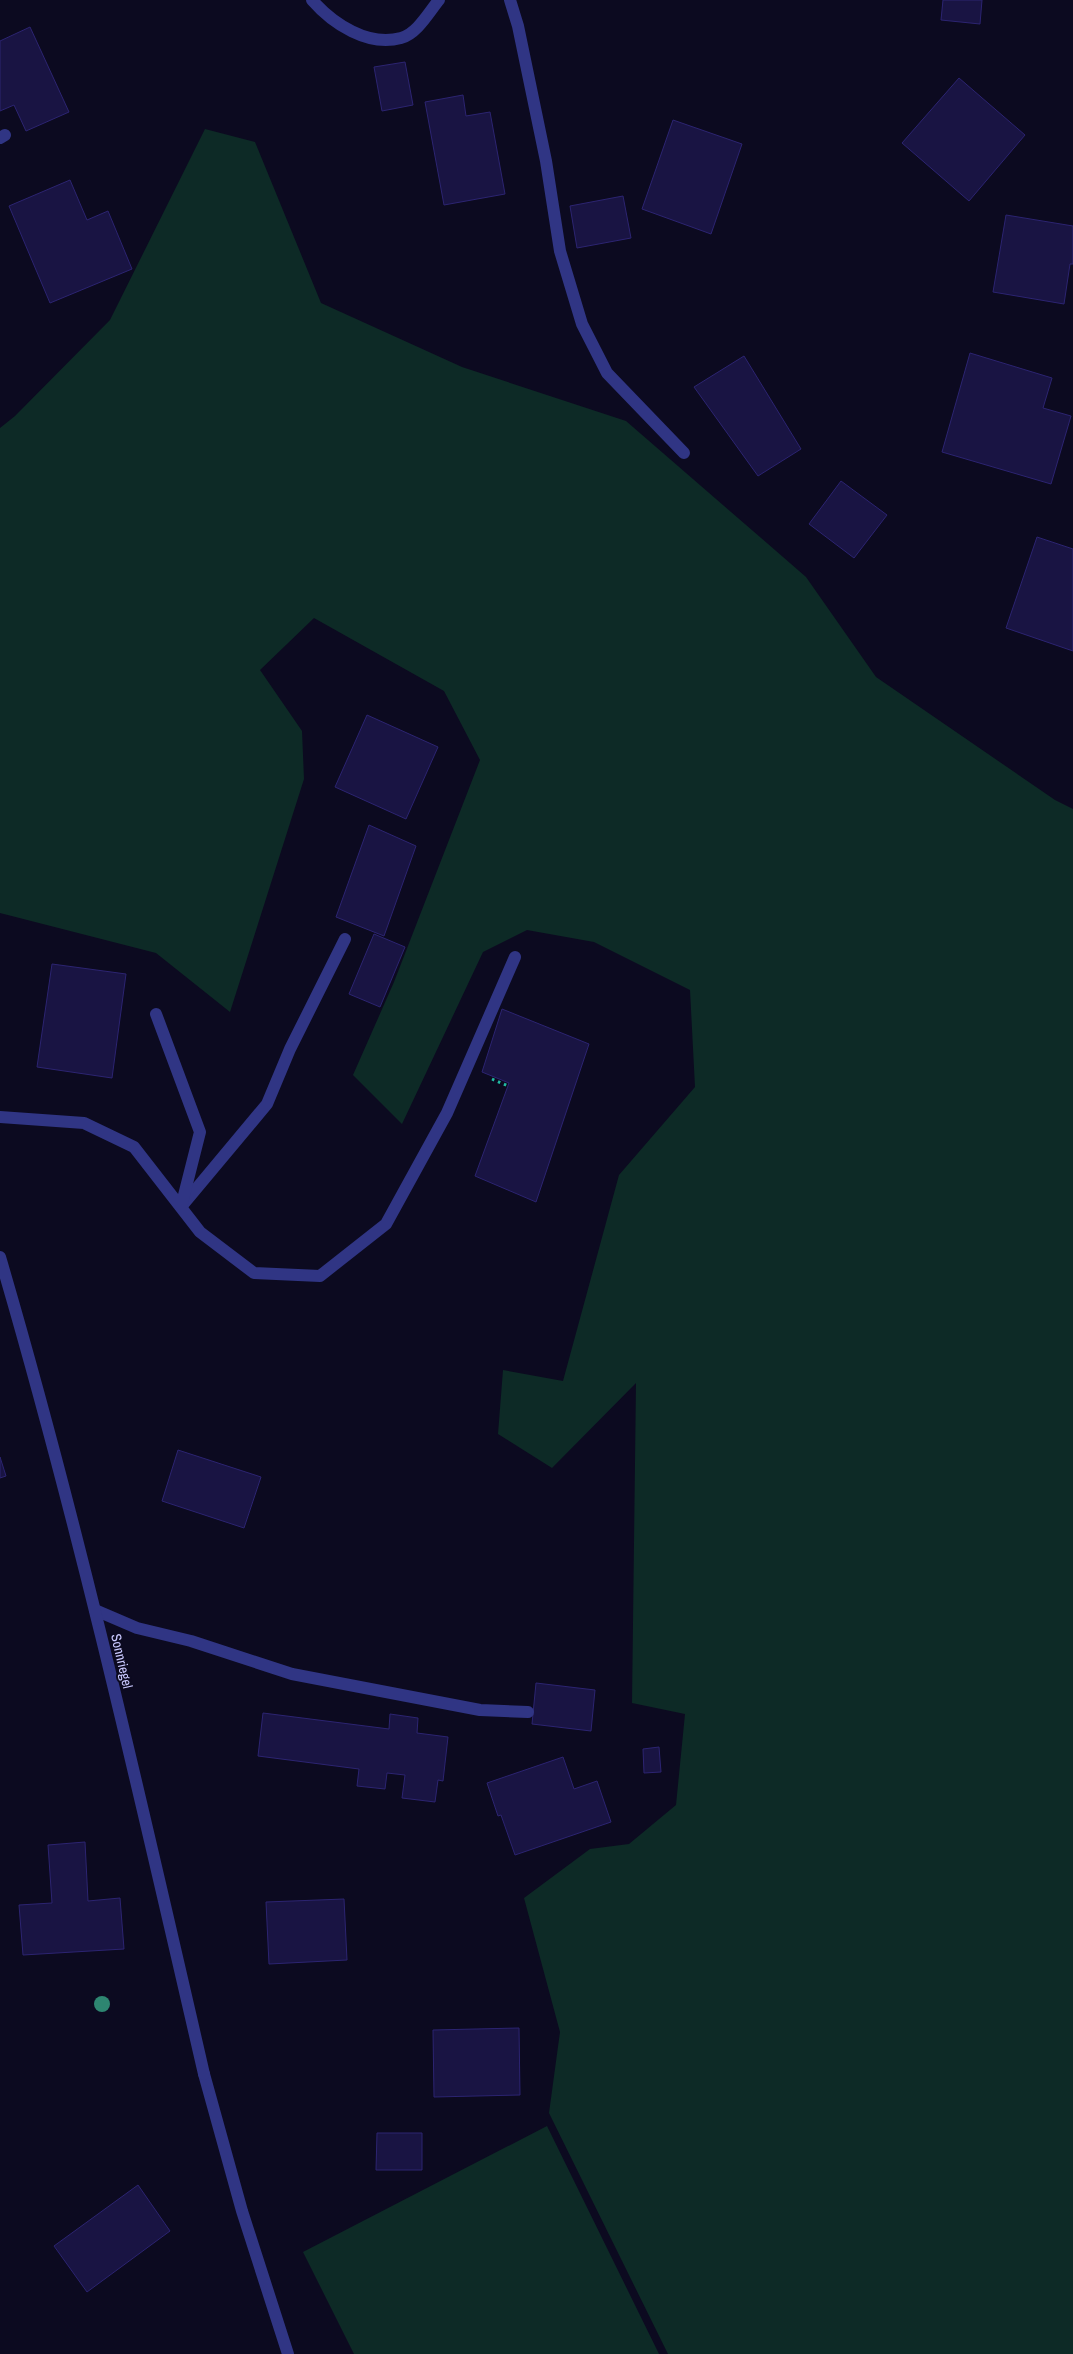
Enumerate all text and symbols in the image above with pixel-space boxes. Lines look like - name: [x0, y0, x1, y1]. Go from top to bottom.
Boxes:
- street label: Sonnriegel: [107, 1632, 137, 1690]

